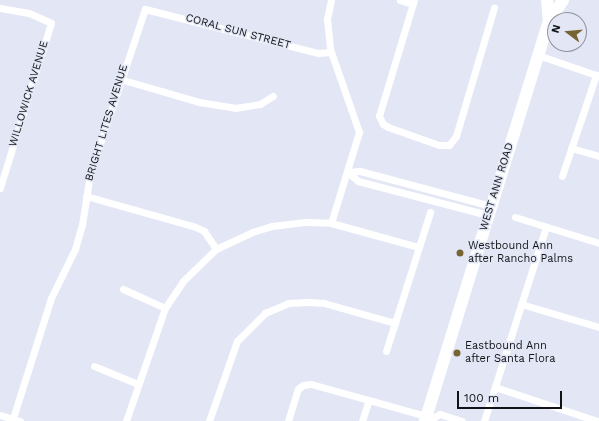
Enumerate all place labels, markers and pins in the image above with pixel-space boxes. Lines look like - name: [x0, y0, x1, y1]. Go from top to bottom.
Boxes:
- place label: Westbound Ann after Rancho Palms: [468, 240, 573, 266]
- marker: Westbound Ann after Rancho Palms: [455, 248, 465, 258]
- place label: Eastbound Ann after Santa Flora: [465, 340, 556, 366]
- marker: Eastbound Ann after Santa Flora: [452, 348, 462, 358]

